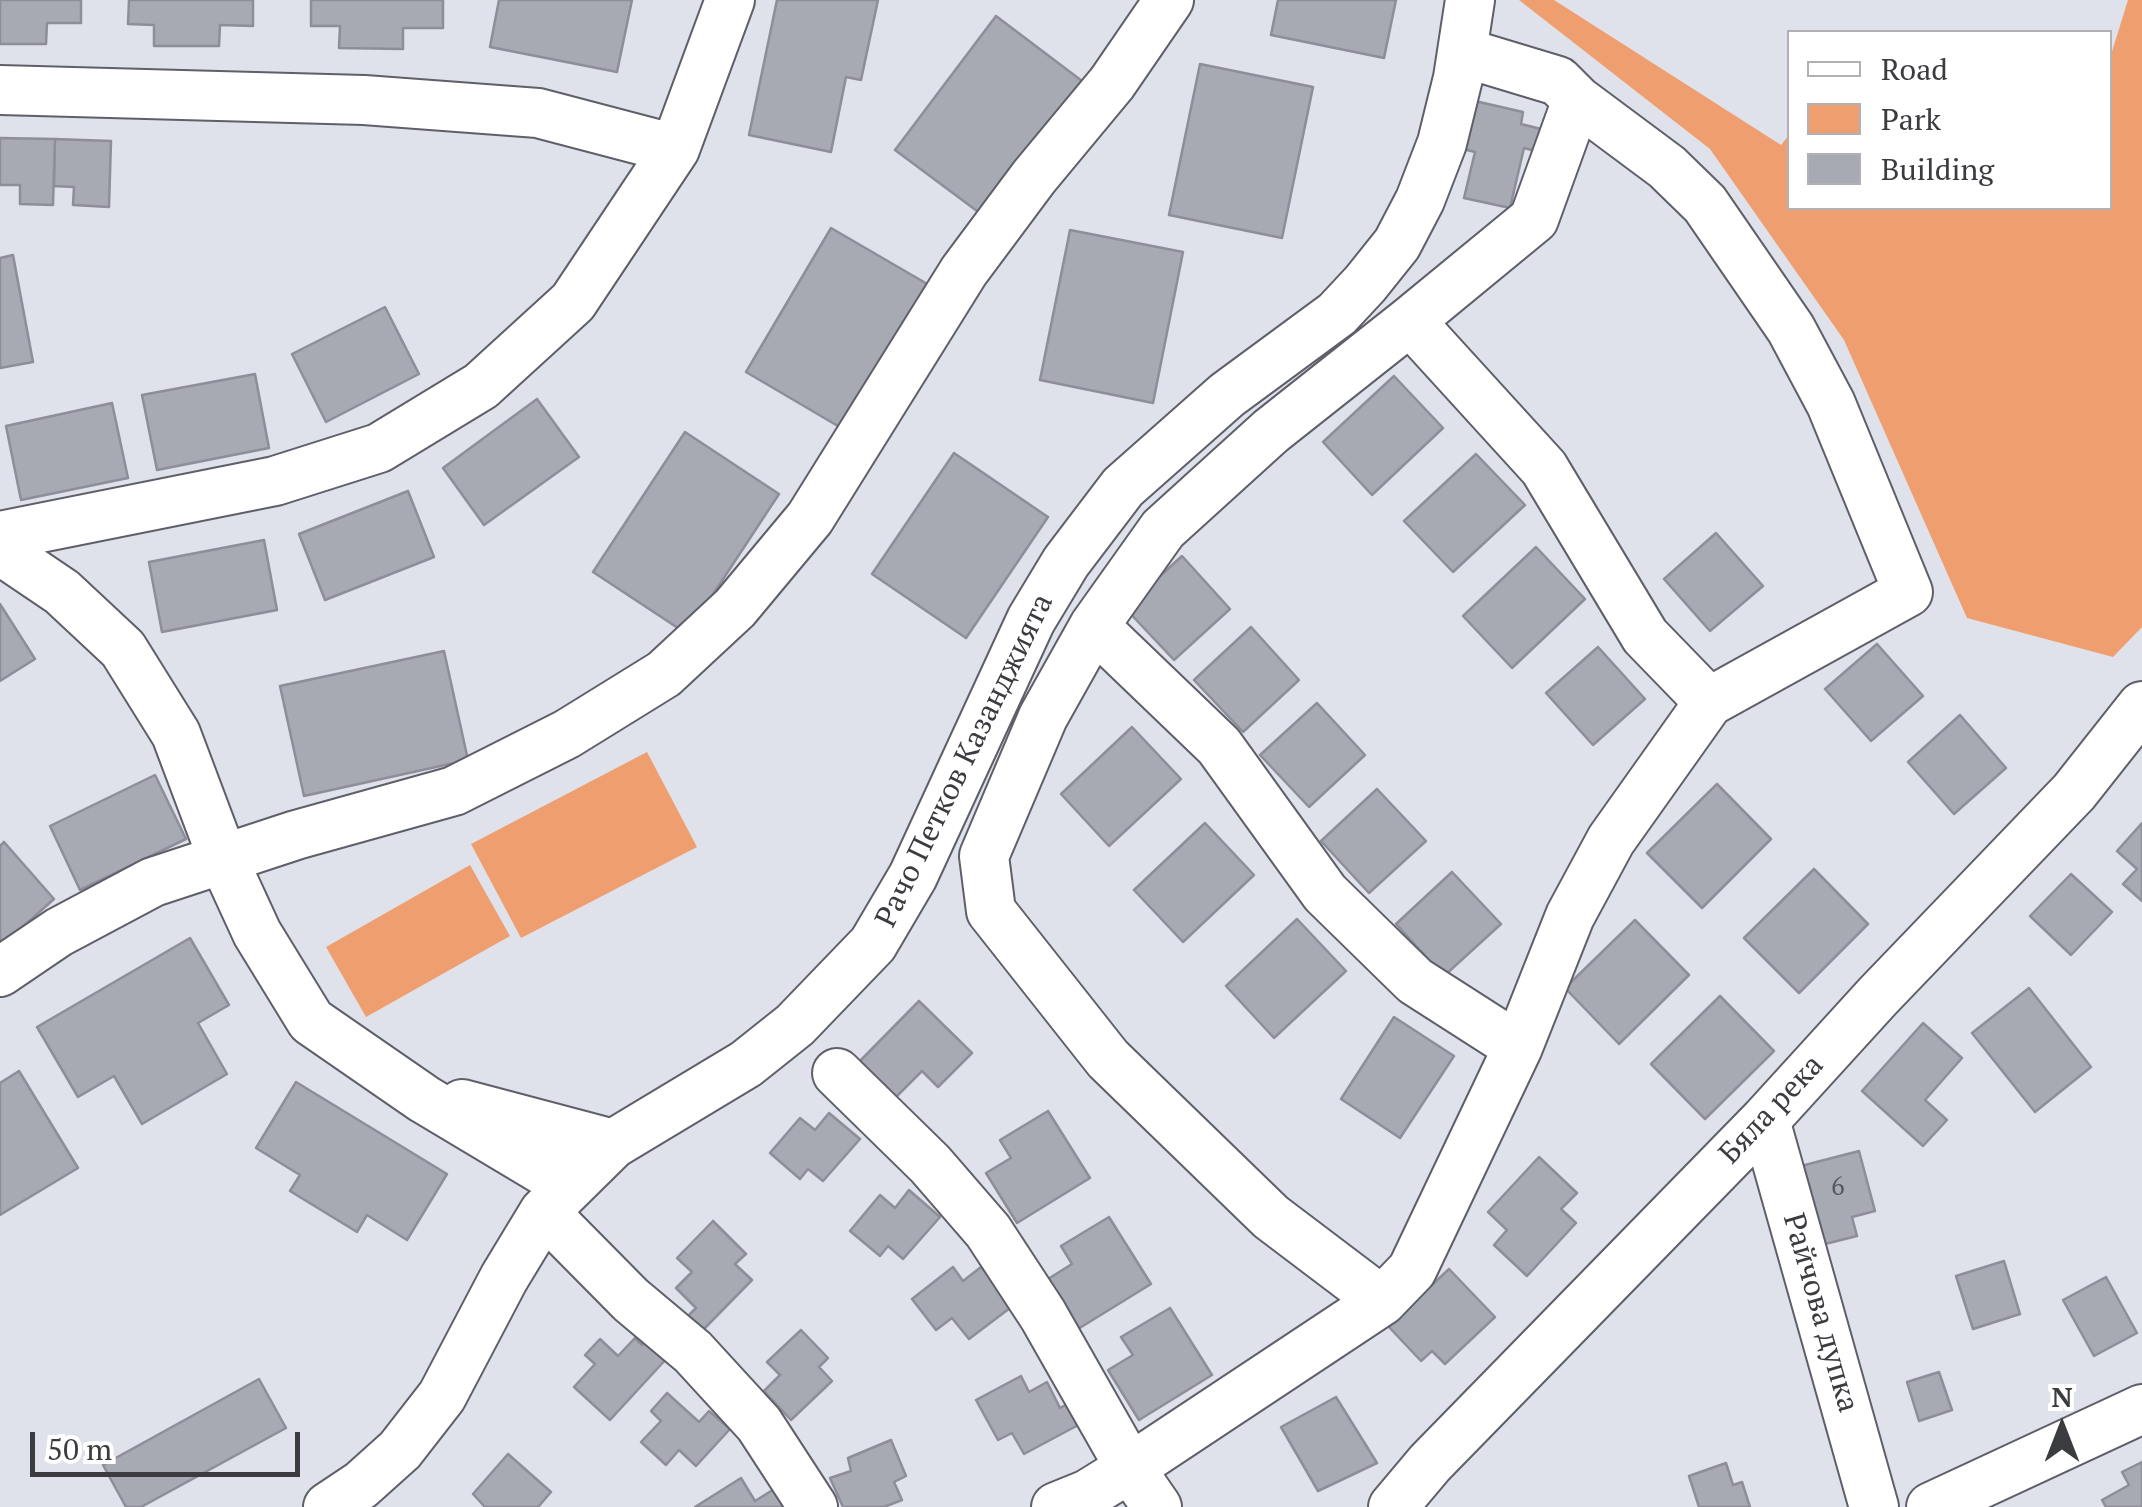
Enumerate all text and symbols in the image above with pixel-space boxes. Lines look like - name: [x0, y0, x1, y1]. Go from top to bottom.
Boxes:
- legend: [1787, 30, 2112, 210]
- text: Road: [1881, 49, 1948, 89]
- text: Park: [1881, 99, 1941, 139]
- text: Building: [1881, 149, 1994, 189]
- street label: Рачо Петков Казанджията: [869, 589, 1061, 933]
- street label: Бяла река: [1712, 1048, 1832, 1172]
- house number: 6: [1831, 1173, 1845, 1203]
- street label: Райчова дупка: [1774, 1209, 1866, 1417]
- north arrow: [2012, 1377, 2112, 1477]
- text: N: [2051, 1378, 2073, 1415]
- scale bar: [35, 1412, 305, 1474]
- text: 50 m: [47, 1429, 112, 1469]

